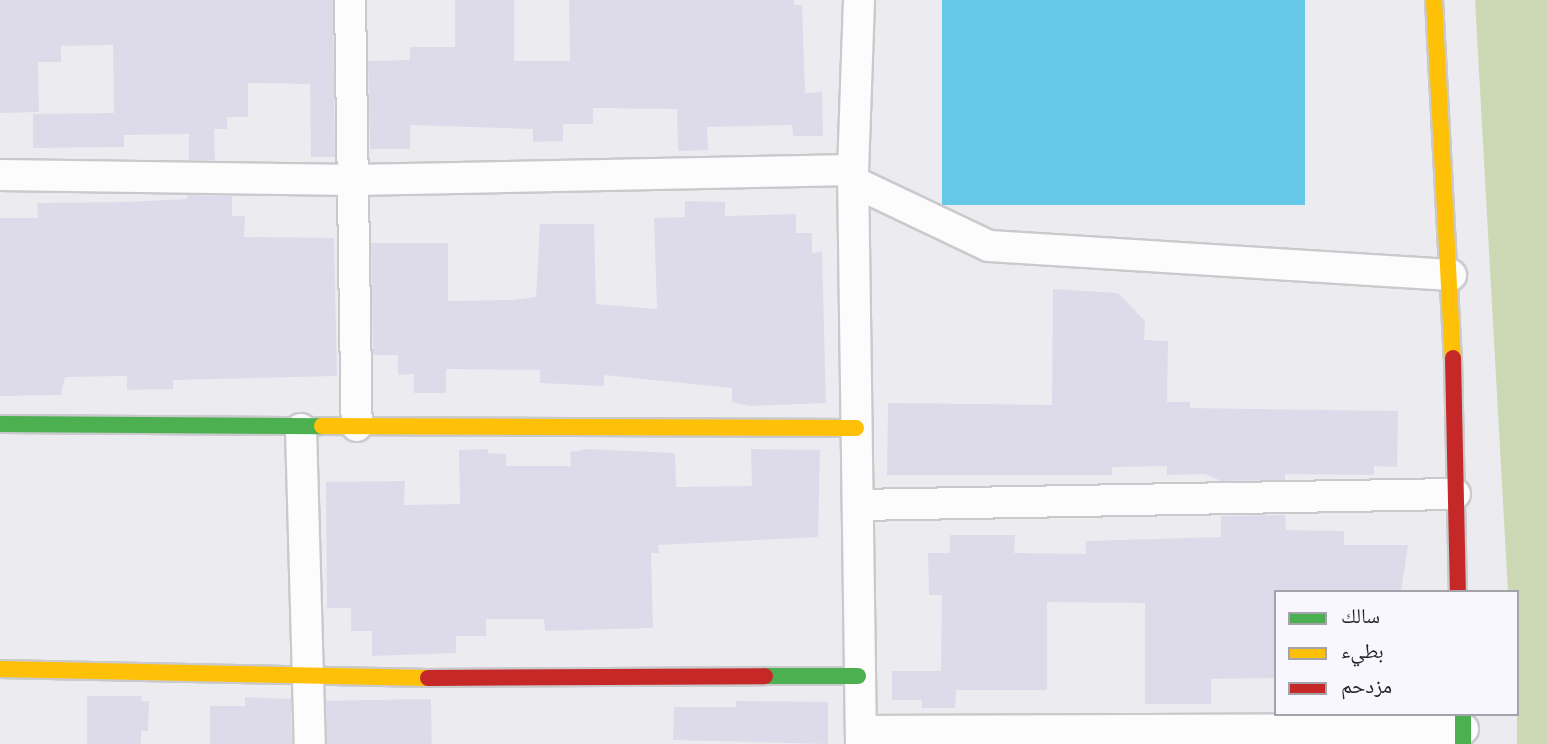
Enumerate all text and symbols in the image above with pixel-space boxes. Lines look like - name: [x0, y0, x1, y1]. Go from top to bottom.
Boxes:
- legend: [1274, 590, 1519, 716]
- text: سالك: [1341, 601, 1380, 631]
- text: بطيء: [1341, 636, 1384, 666]
- text: مزدحم: [1341, 671, 1392, 701]

